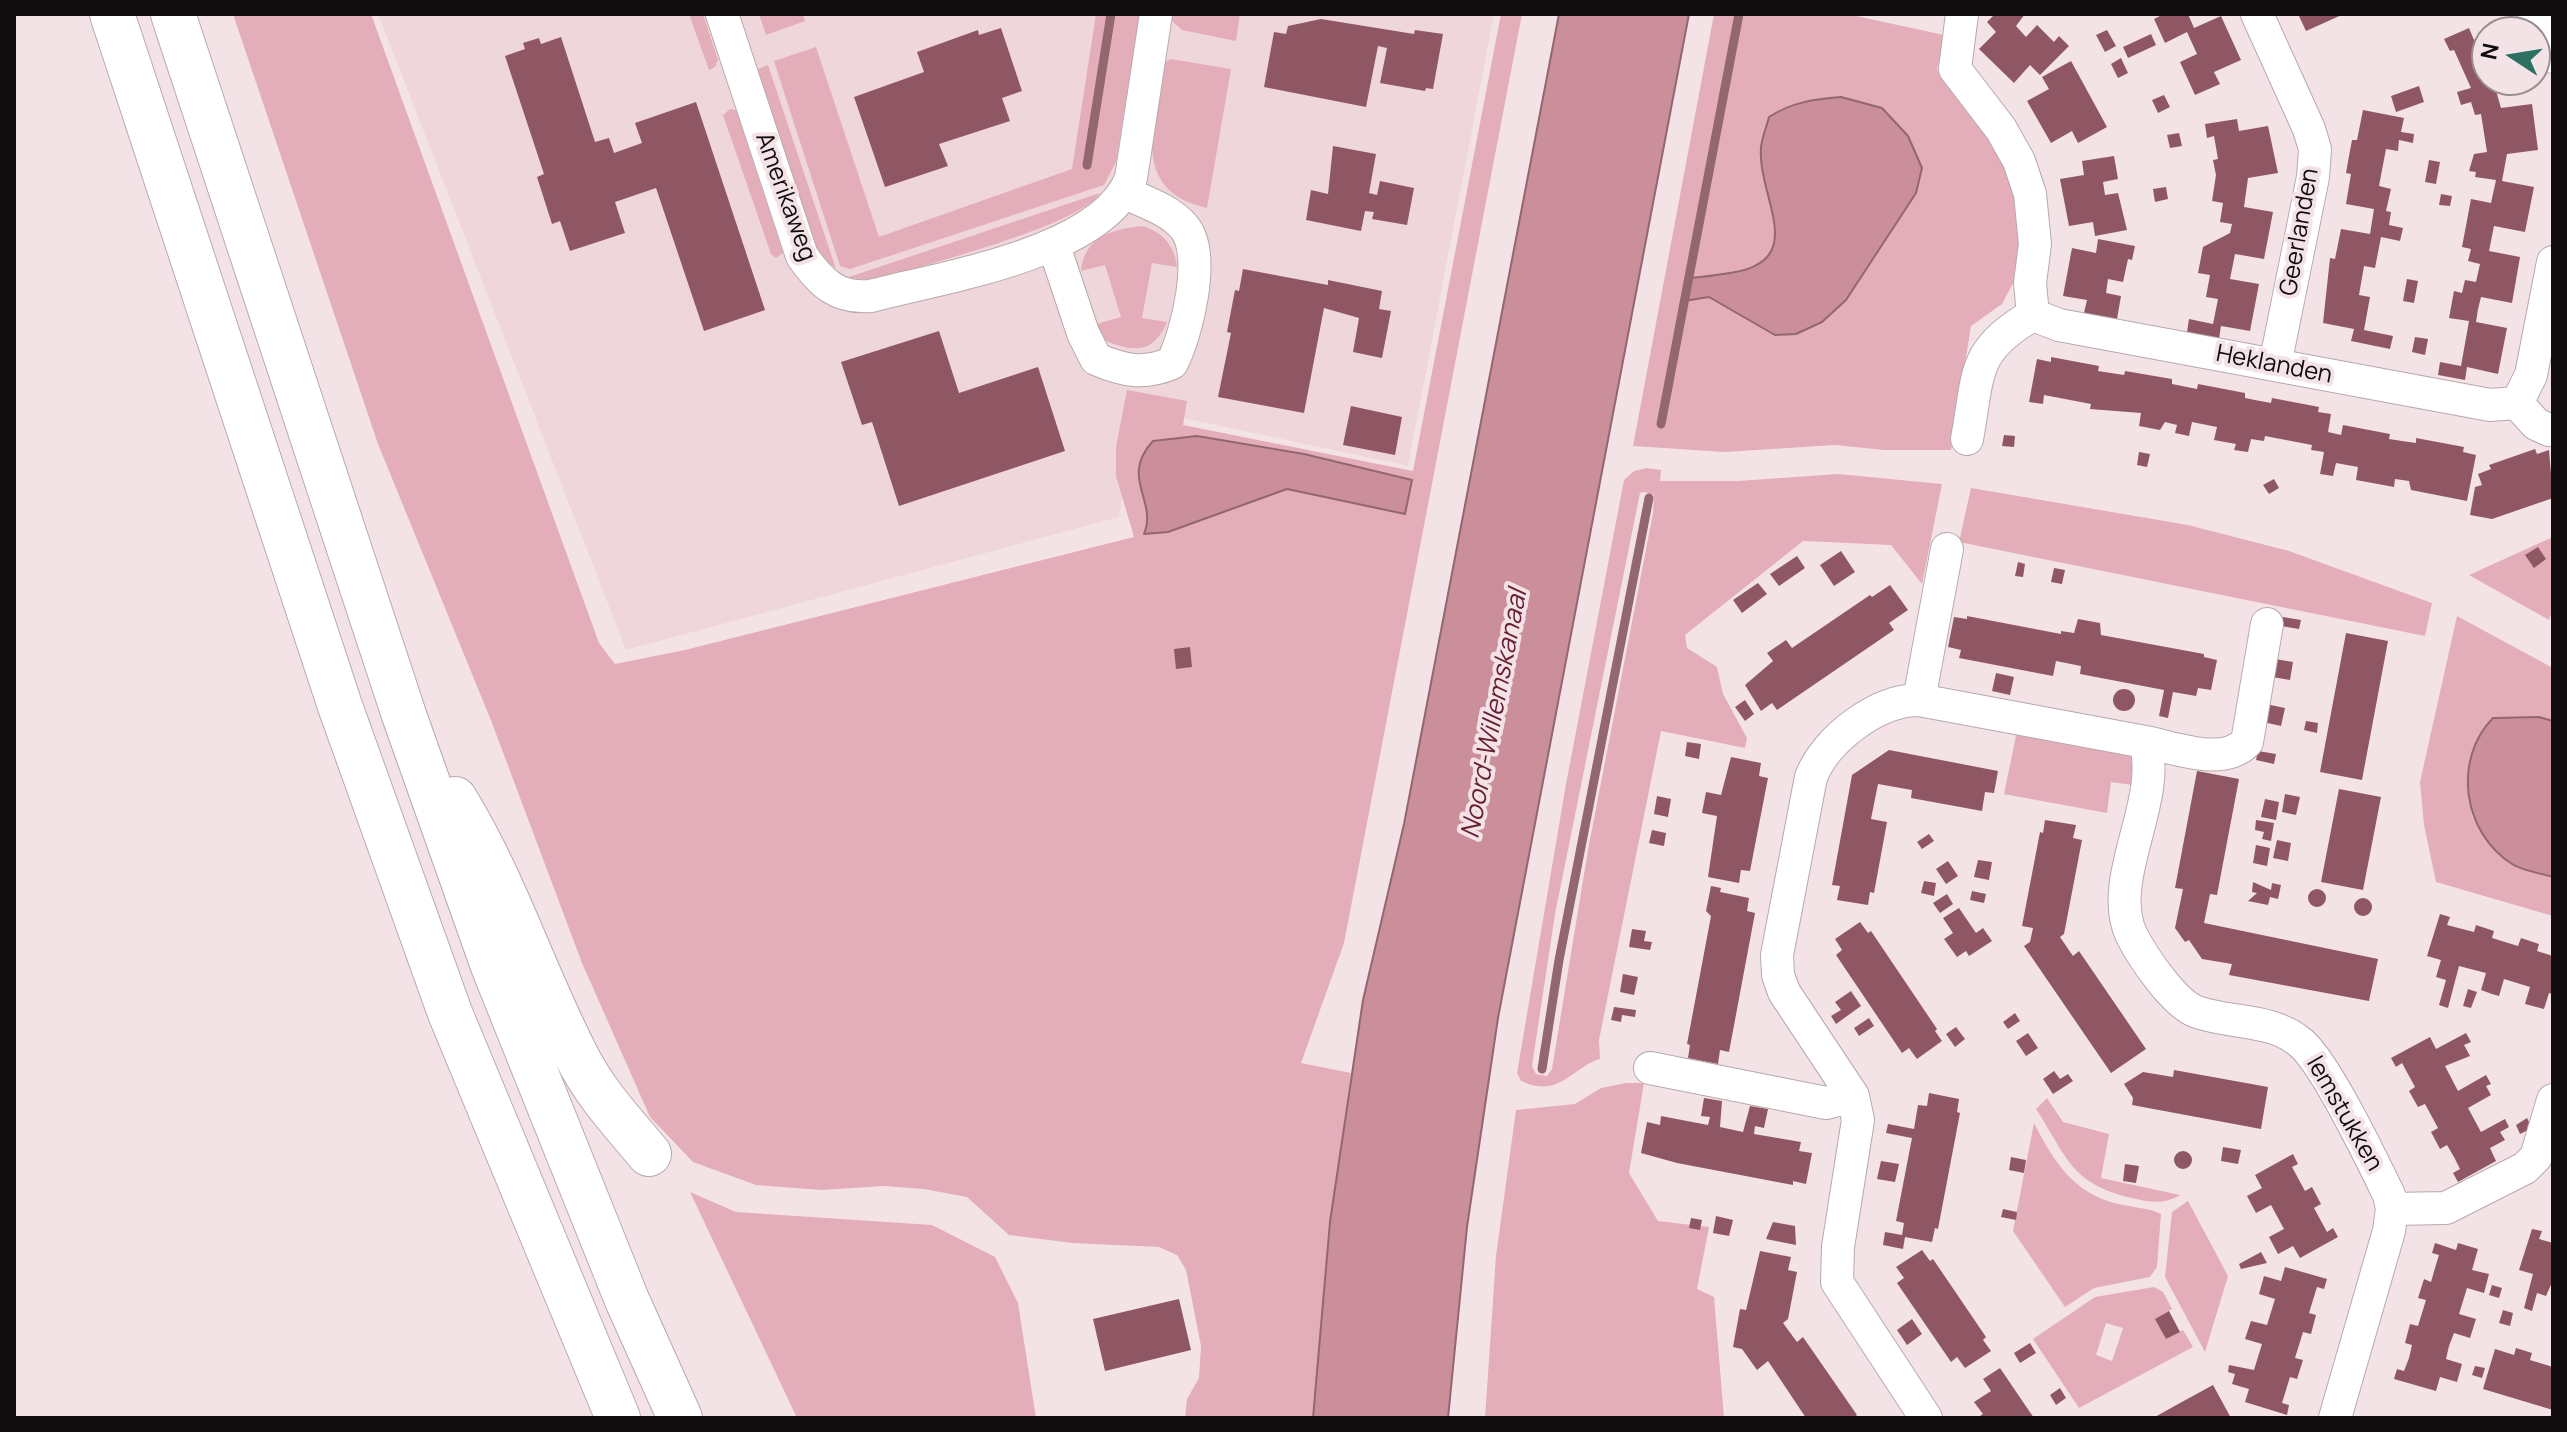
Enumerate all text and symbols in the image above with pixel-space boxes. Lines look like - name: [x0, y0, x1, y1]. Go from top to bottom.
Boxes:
- north arrow: [2471, 16, 2551, 96]
- text: N: [2473, 41, 2506, 62]
- street label: Amerikaweg: [748, 129, 822, 265]
- street label: Geerlanden: [2275, 166, 2325, 298]
- street label: Heklanden: [2214, 340, 2334, 390]
- water label: Noord-Willemskanaal: [1456, 587, 1534, 841]
- street label: Iemstukken: [2300, 1052, 2388, 1176]

